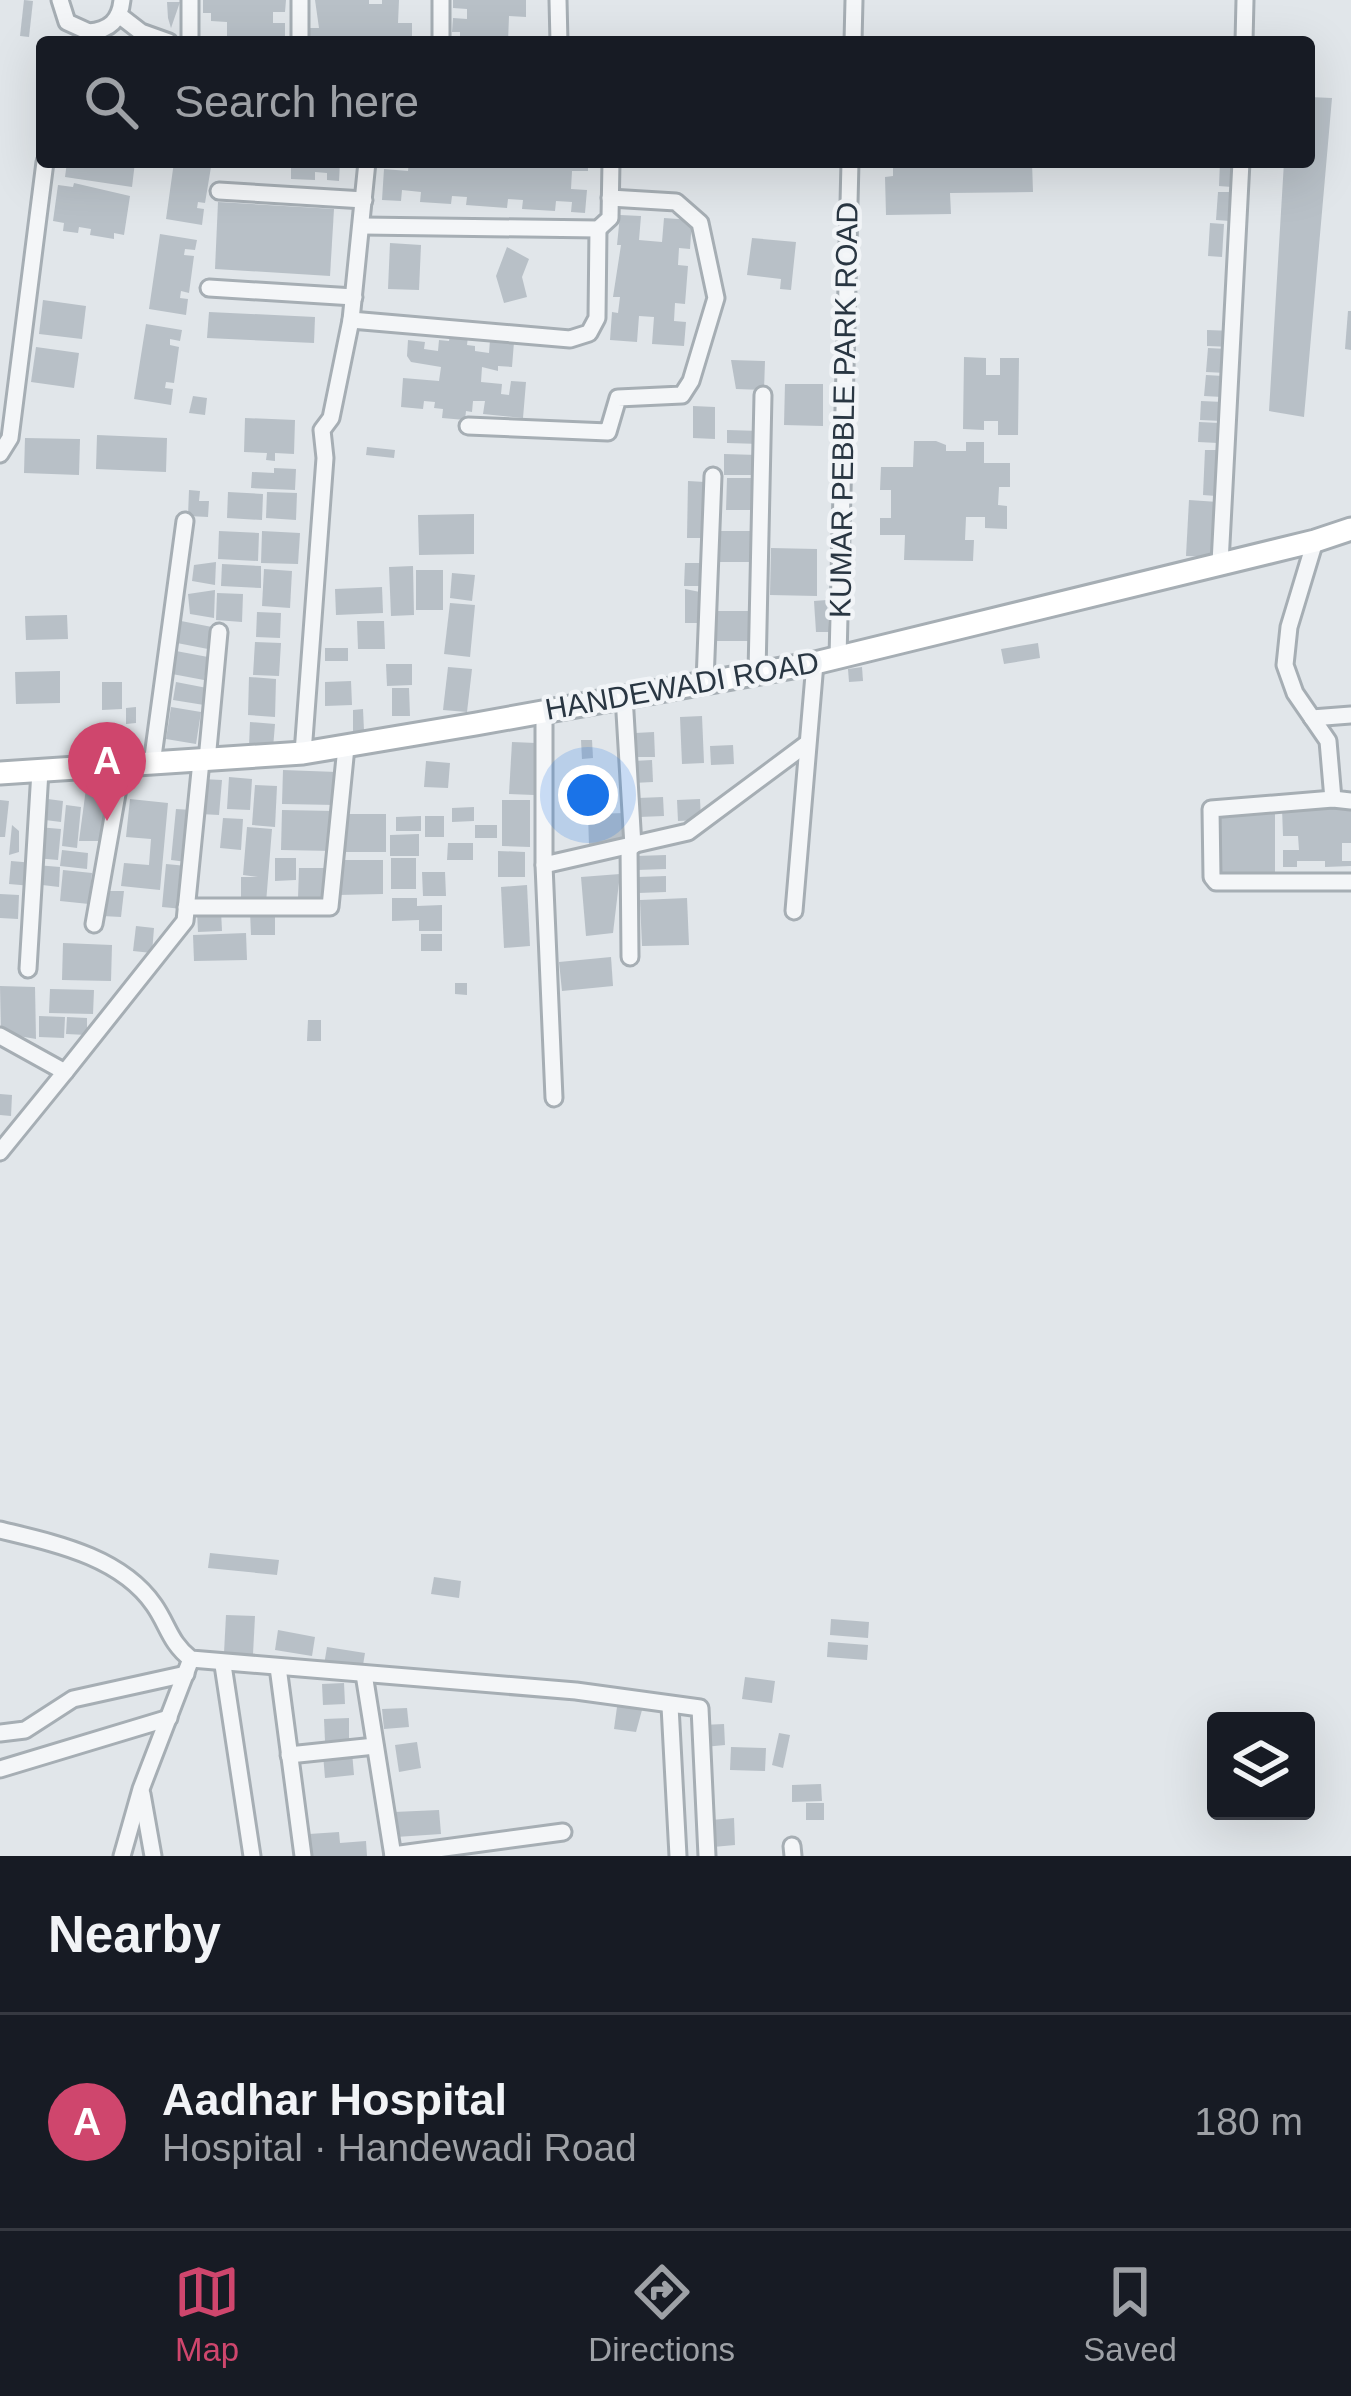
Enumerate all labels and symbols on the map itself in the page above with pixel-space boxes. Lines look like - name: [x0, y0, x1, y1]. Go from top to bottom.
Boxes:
- street label: KUMAR PEBBLE PARK ROAD: [823, 202, 864, 618]
- street label: HANDEWADI ROAD: [543, 645, 821, 726]
- pin: A: [68, 722, 146, 821]
- your location: [558, 765, 618, 825]

